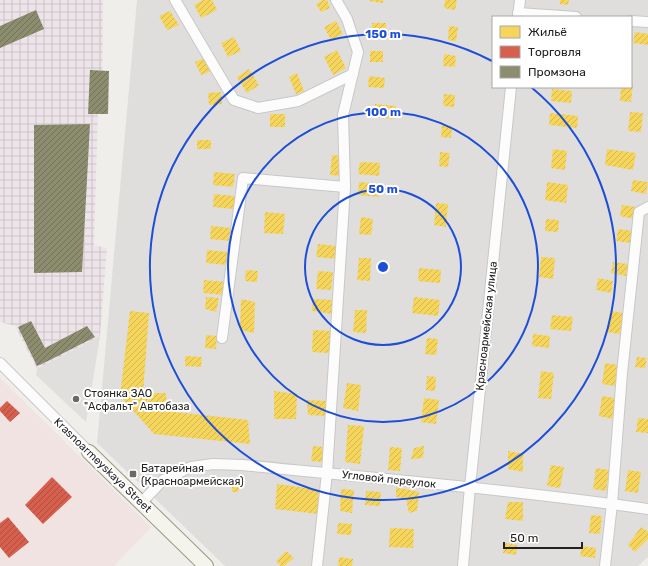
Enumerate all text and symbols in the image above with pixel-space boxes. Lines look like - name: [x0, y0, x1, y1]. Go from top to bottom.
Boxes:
- legend: [492, 16, 632, 88]
- text: Жильё: [528, 25, 567, 39]
- text: 150 m: [365, 27, 401, 41]
- text: Торговля: [528, 45, 581, 59]
- text: Промзона: [528, 65, 586, 79]
- text: 100 m: [365, 105, 401, 119]
- text: 50 m: [368, 182, 398, 196]
- centre of rings: [376, 260, 390, 274]
- street label: Красноармейская улица: [473, 261, 500, 391]
- place label: Стоянка ЗАО "Асфальт" Автобаза: [84, 387, 190, 413]
- marker: Стоянка ЗАО "Асфальт" Автобаза: [71, 394, 81, 404]
- street label: Krasnoarmeyskaya Street: [51, 415, 155, 516]
- place label: Батарейная (Красноармейская): [141, 462, 244, 488]
- street label: Угловой переулок: [341, 468, 437, 491]
- marker: Батарейная (Красноармейская): [128, 469, 138, 479]
- scale bar: [504, 524, 582, 550]
- text: 50 m: [510, 531, 538, 545]

